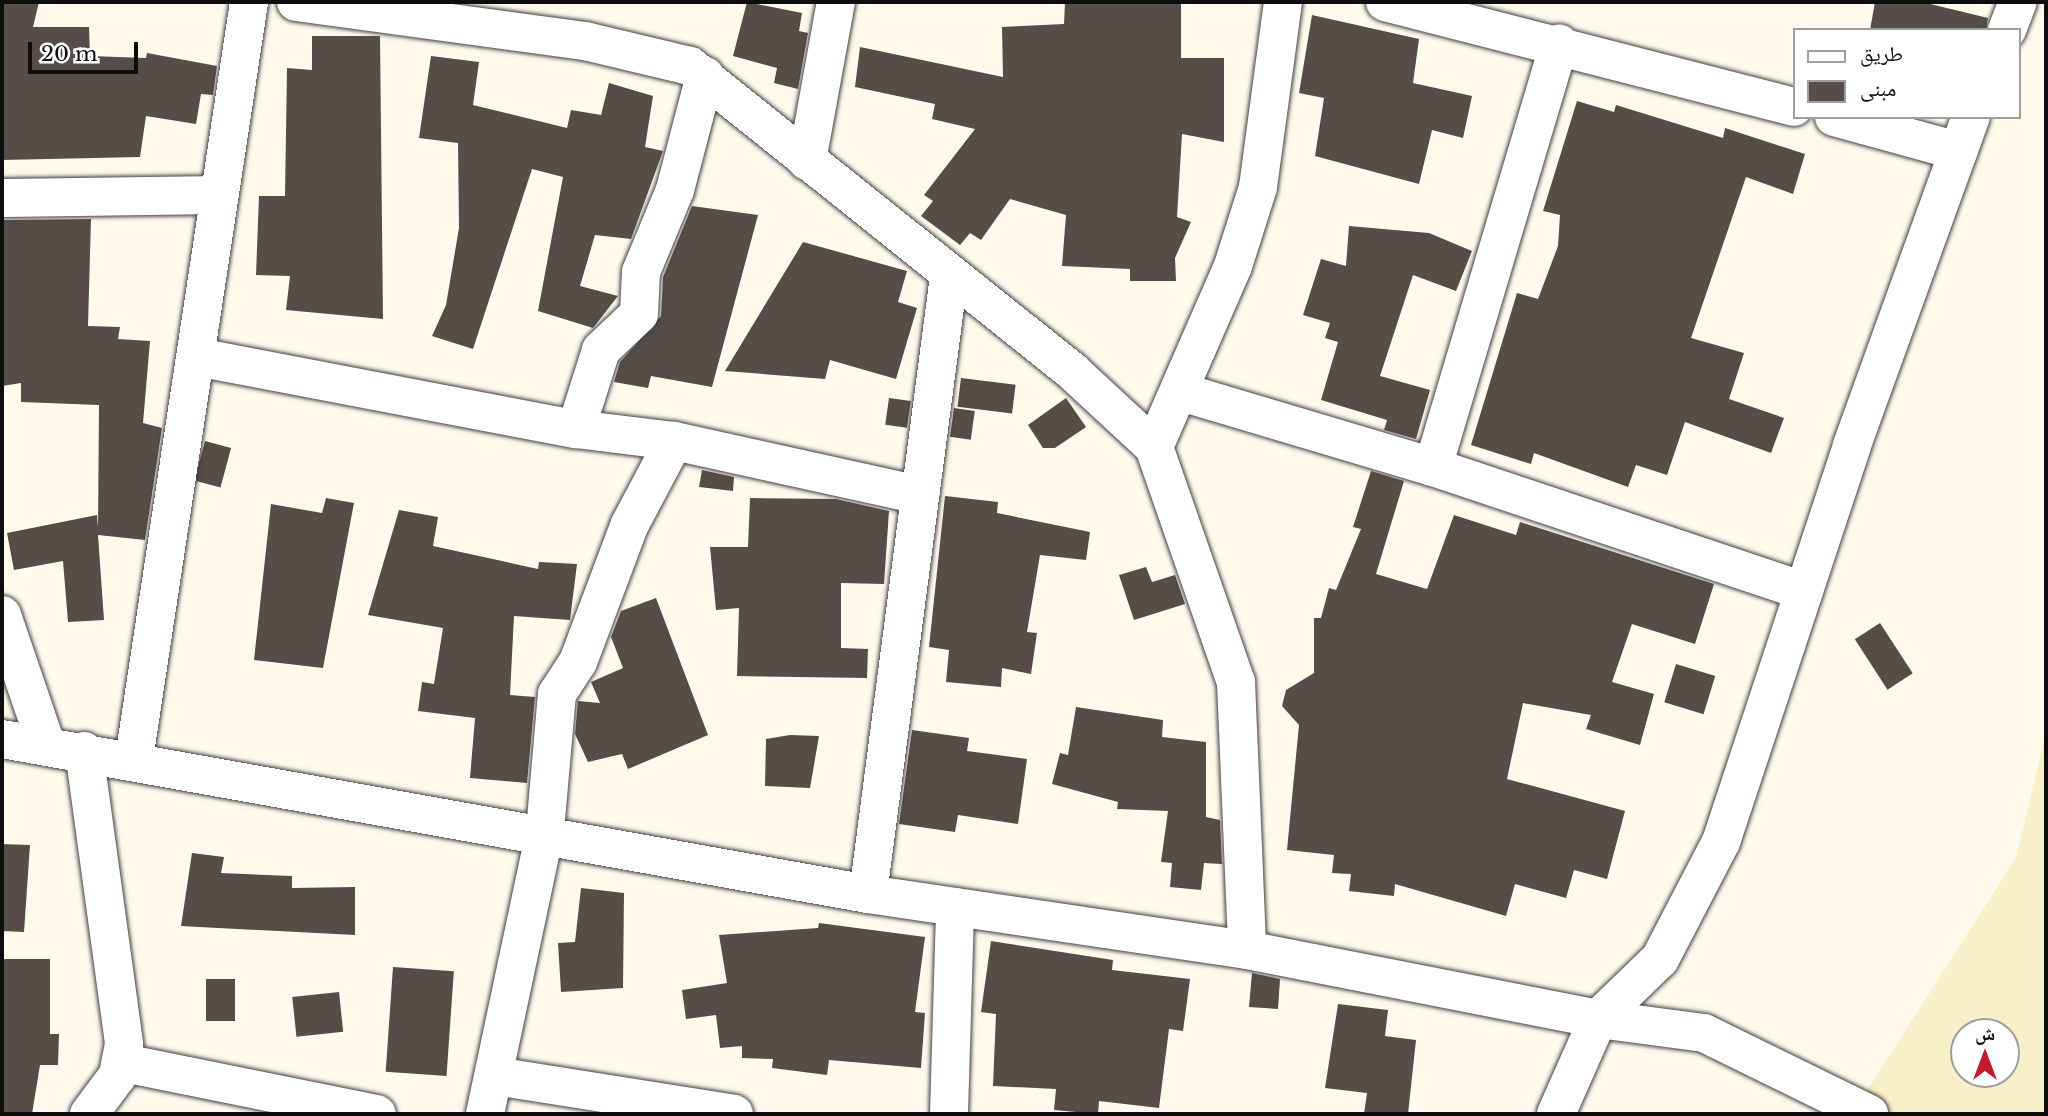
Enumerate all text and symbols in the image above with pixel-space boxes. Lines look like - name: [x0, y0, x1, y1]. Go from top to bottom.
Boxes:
- scale bar: [32, 28, 142, 72]
- legend: [1792, 28, 2020, 119]
- text: 20 m: [41, 41, 98, 67]
- text: طريق: [1860, 41, 1903, 67]
- text: مبنى: [1860, 76, 1896, 102]
- north arrow: [1950, 1018, 2020, 1088]
- text: ش: [1975, 1022, 1995, 1045]

